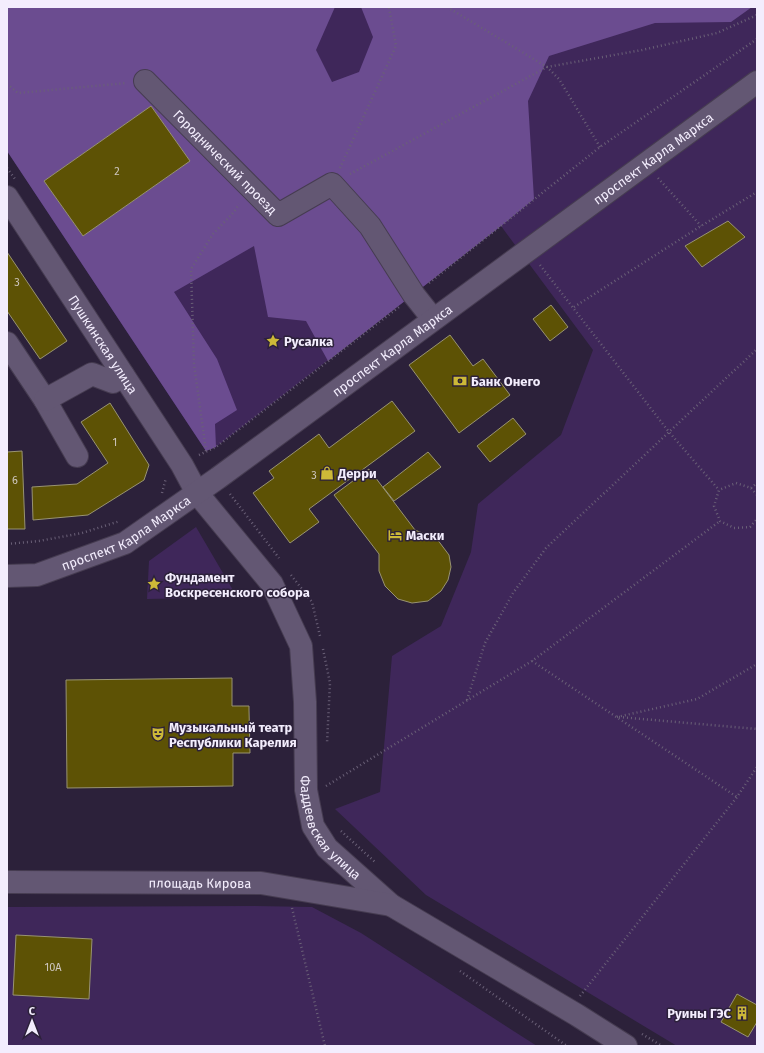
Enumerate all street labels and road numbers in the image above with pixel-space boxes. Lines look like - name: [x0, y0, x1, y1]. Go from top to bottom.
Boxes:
- street label: Городнический проезд: [170, 107, 280, 217]
- street label: проспект Карла Маркса: [590, 109, 716, 207]
- street label: Пушкинская улица: [66, 292, 141, 396]
- street label: проспект Карла Маркса: [329, 301, 455, 399]
- street label: проспект Карла Маркса: [59, 492, 193, 573]
- street label: Фаддеевская улица: [298, 775, 364, 882]
- street label: площадь Кирова: [149, 875, 251, 890]

